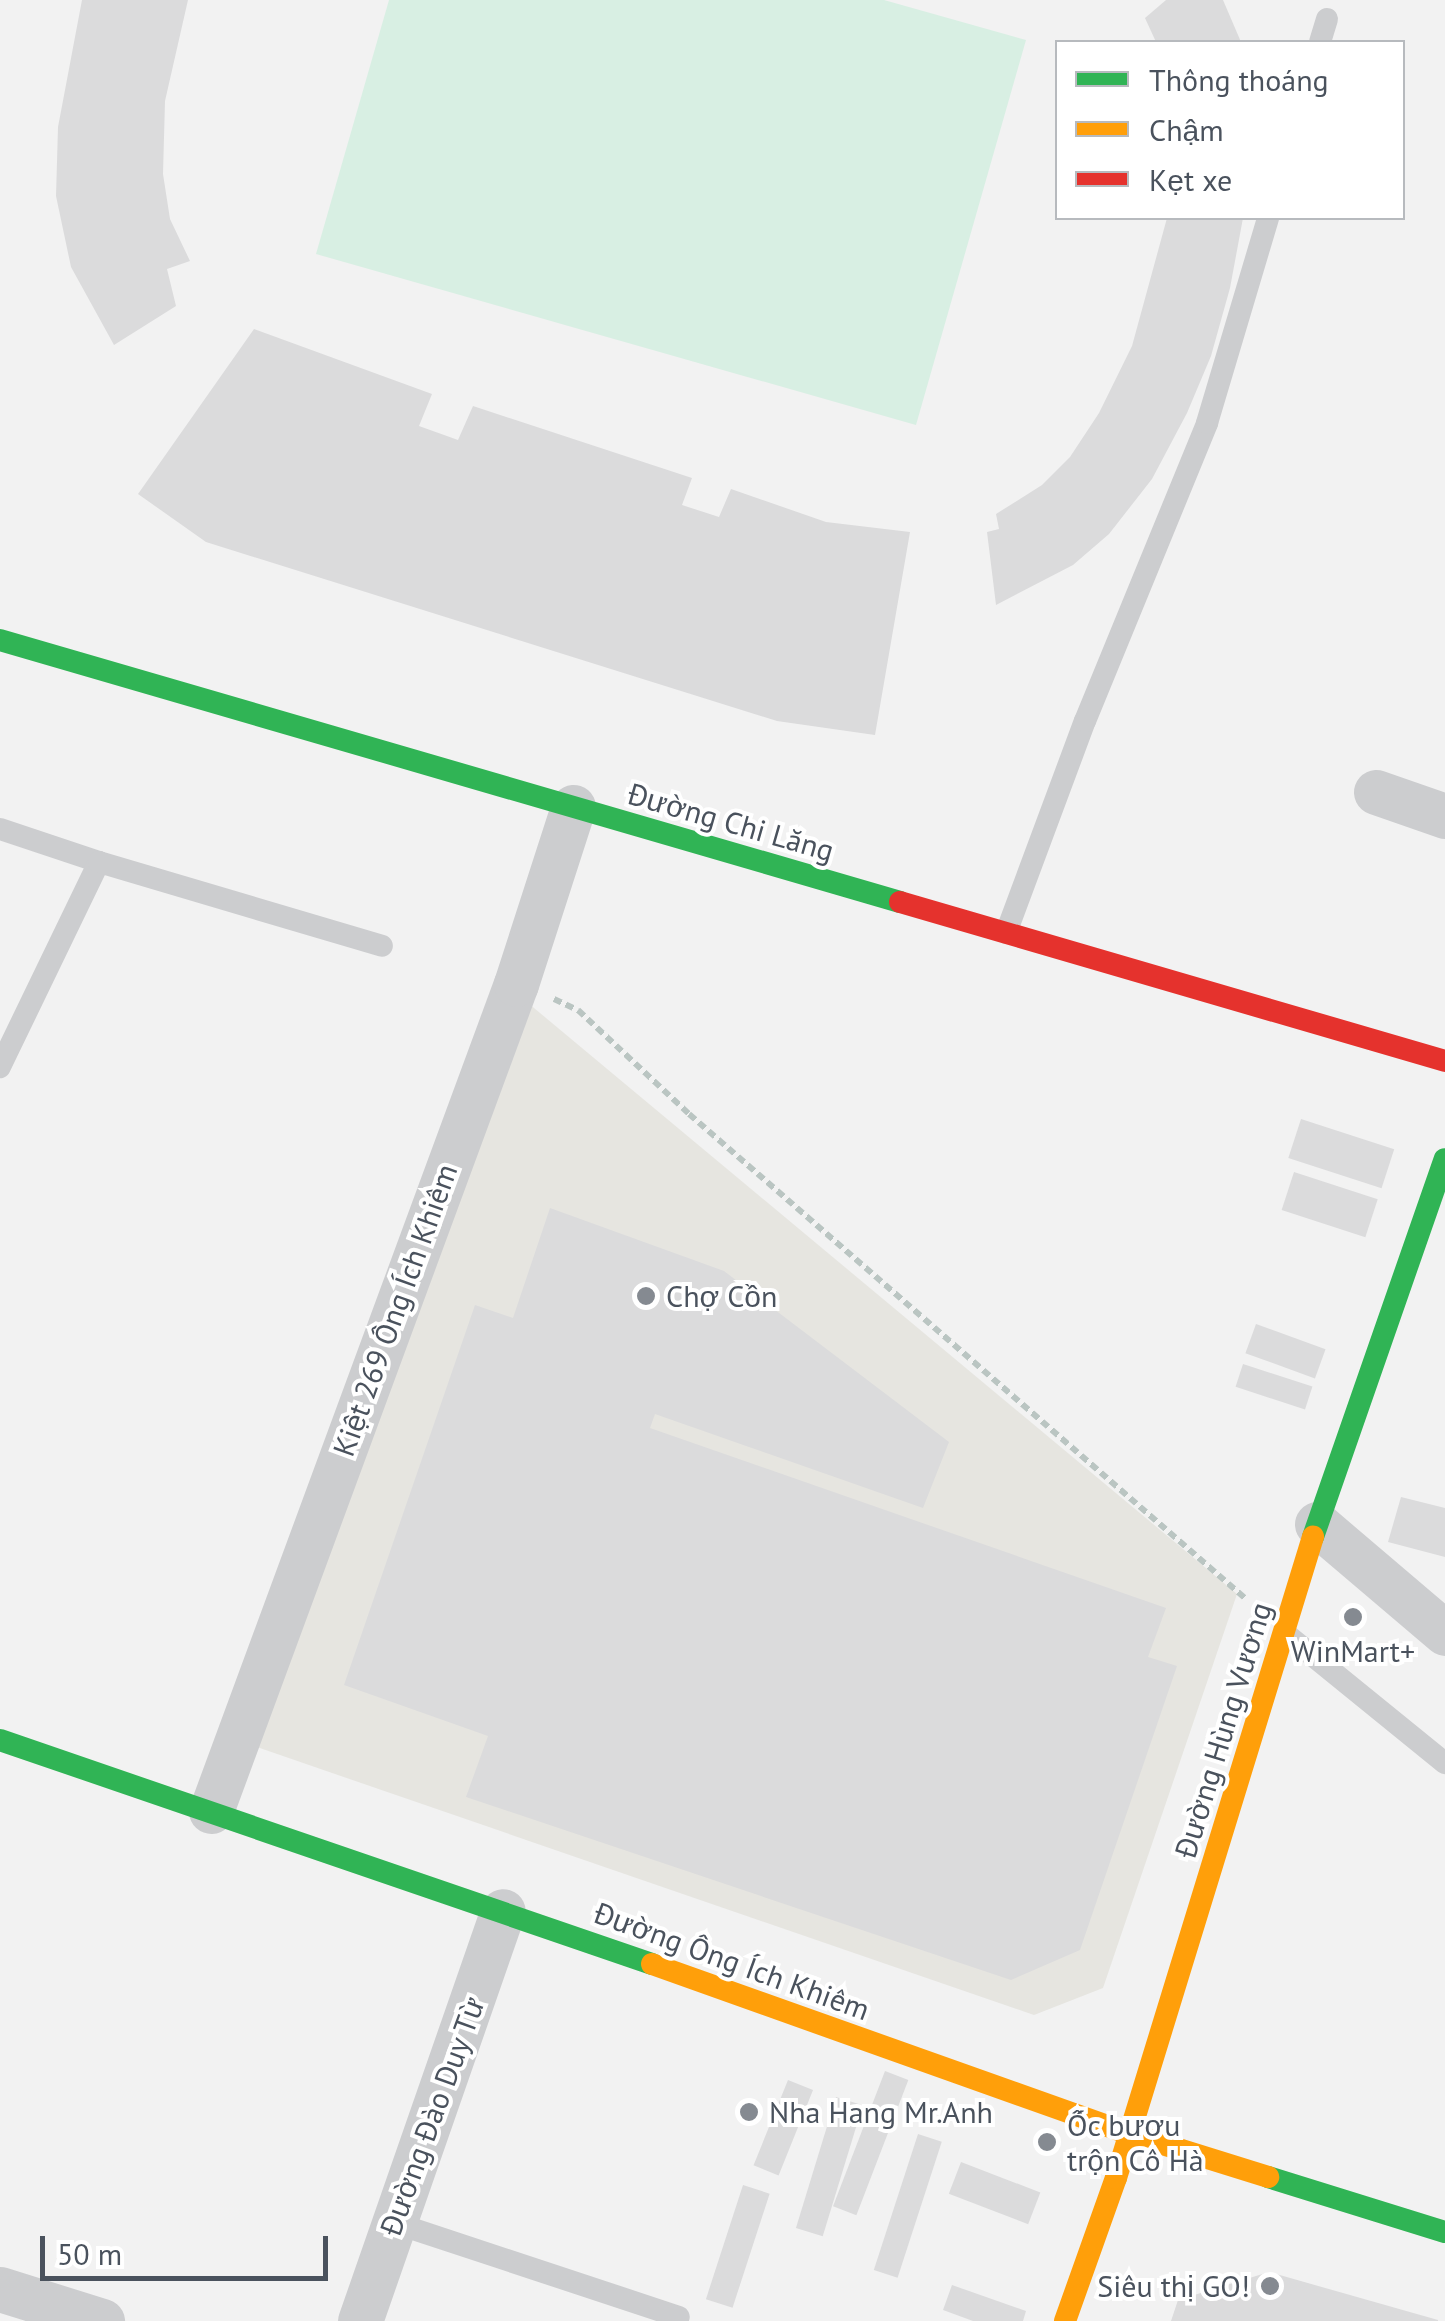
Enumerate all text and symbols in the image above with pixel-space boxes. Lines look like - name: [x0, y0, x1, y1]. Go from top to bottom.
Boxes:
- legend: [1055, 40, 1405, 220]
- text: Thông thoáng: [1149, 60, 1329, 99]
- text: Chậm: [1149, 110, 1224, 149]
- text: Kẹt xe: [1149, 160, 1232, 199]
- street label: Đường Chi Lăng: [624, 775, 838, 869]
- street label: Kiệt 269 Ông Ích Khiêm: [325, 1159, 465, 1461]
- place label: Chợ Cồn: [666, 1278, 777, 1314]
- marker: Chợ Cồn: [635, 1285, 657, 1307]
- street label: Đường Hùng Vương: [1167, 1597, 1279, 1863]
- marker: WinMart+: [1342, 1606, 1364, 1628]
- place label: WinMart+: [1291, 1633, 1415, 1669]
- street label: Đường Ông Ích Khiêm: [590, 1894, 874, 2028]
- street label: Đường Đào Duy Từ: [372, 1991, 492, 2241]
- place label: Nha Hang Mr.Anh: [769, 2094, 993, 2130]
- marker: Nha Hang Mr.Anh: [738, 2101, 760, 2123]
- place label: Ốc bươu trộn Cô Hà: [1067, 2107, 1204, 2178]
- marker: Ốc bươu trộn Cô Hà: [1036, 2131, 1058, 2153]
- scale bar: [45, 2216, 332, 2278]
- text: 50 m: [57, 2234, 122, 2273]
- place label: Siêu thị GO!: [1097, 2268, 1250, 2304]
- marker: Siêu thị GO!: [1259, 2275, 1281, 2297]

